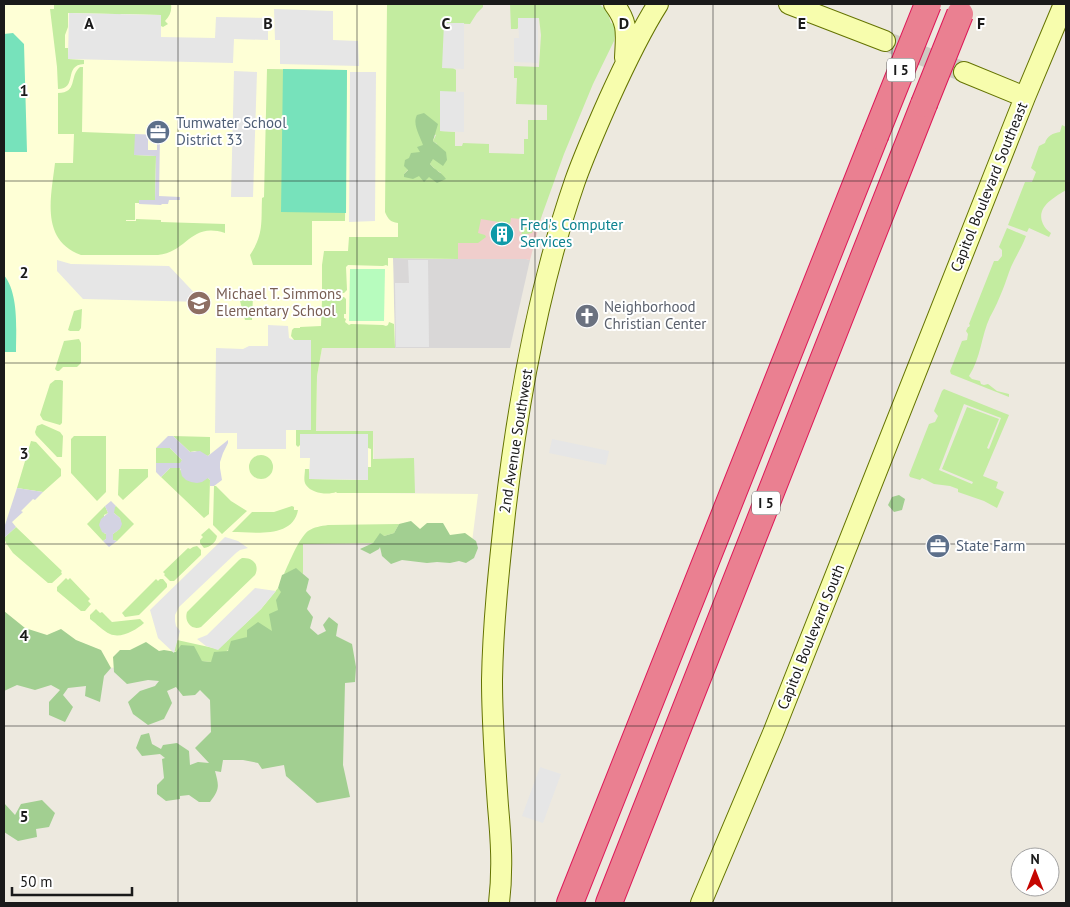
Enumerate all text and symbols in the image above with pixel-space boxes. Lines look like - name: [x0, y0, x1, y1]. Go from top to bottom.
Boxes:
- text: A: [84, 13, 94, 33]
- text: B: [263, 13, 273, 33]
- text: C: [442, 13, 451, 33]
- text: D: [619, 13, 629, 33]
- text: E: [798, 13, 806, 33]
- text: F: [977, 13, 985, 33]
- road number: I 5: [887, 58, 915, 82]
- text: 1: [19, 80, 29, 100]
- street label: Capitol Boulevard Southeast: [946, 99, 1031, 275]
- place label: Tumwater School District 33: [176, 113, 287, 149]
- office icon: Tumwater School District 33: [145, 119, 171, 145]
- place label: Fred's Computer Services: [520, 215, 623, 251]
- building icon: Fred's Computer Services: [489, 221, 515, 247]
- text: 2: [19, 262, 29, 282]
- place label: Michael T. Simmons Elementary School: [216, 284, 342, 320]
- school or university icon: Michael T. Simmons Elementary School: [186, 290, 212, 316]
- place label: Neighborhood Christian Center: [604, 297, 706, 333]
- church icon: Neighborhood Christian Center: [574, 303, 600, 329]
- street label: 2nd Avenue Southwest: [495, 367, 536, 515]
- text: 3: [19, 443, 29, 463]
- road number: I 5: [752, 492, 780, 514]
- office icon: State Farm: [925, 533, 951, 559]
- place label: State Farm: [956, 536, 1026, 555]
- street label: Capitol Boulevard South: [773, 561, 848, 712]
- text: 4: [19, 625, 29, 645]
- text: 5: [19, 806, 29, 826]
- north arrow: [1010, 847, 1060, 897]
- text: N: [1030, 850, 1040, 868]
- scale bar: [12, 864, 132, 896]
- text: 50 m: [20, 872, 53, 891]

